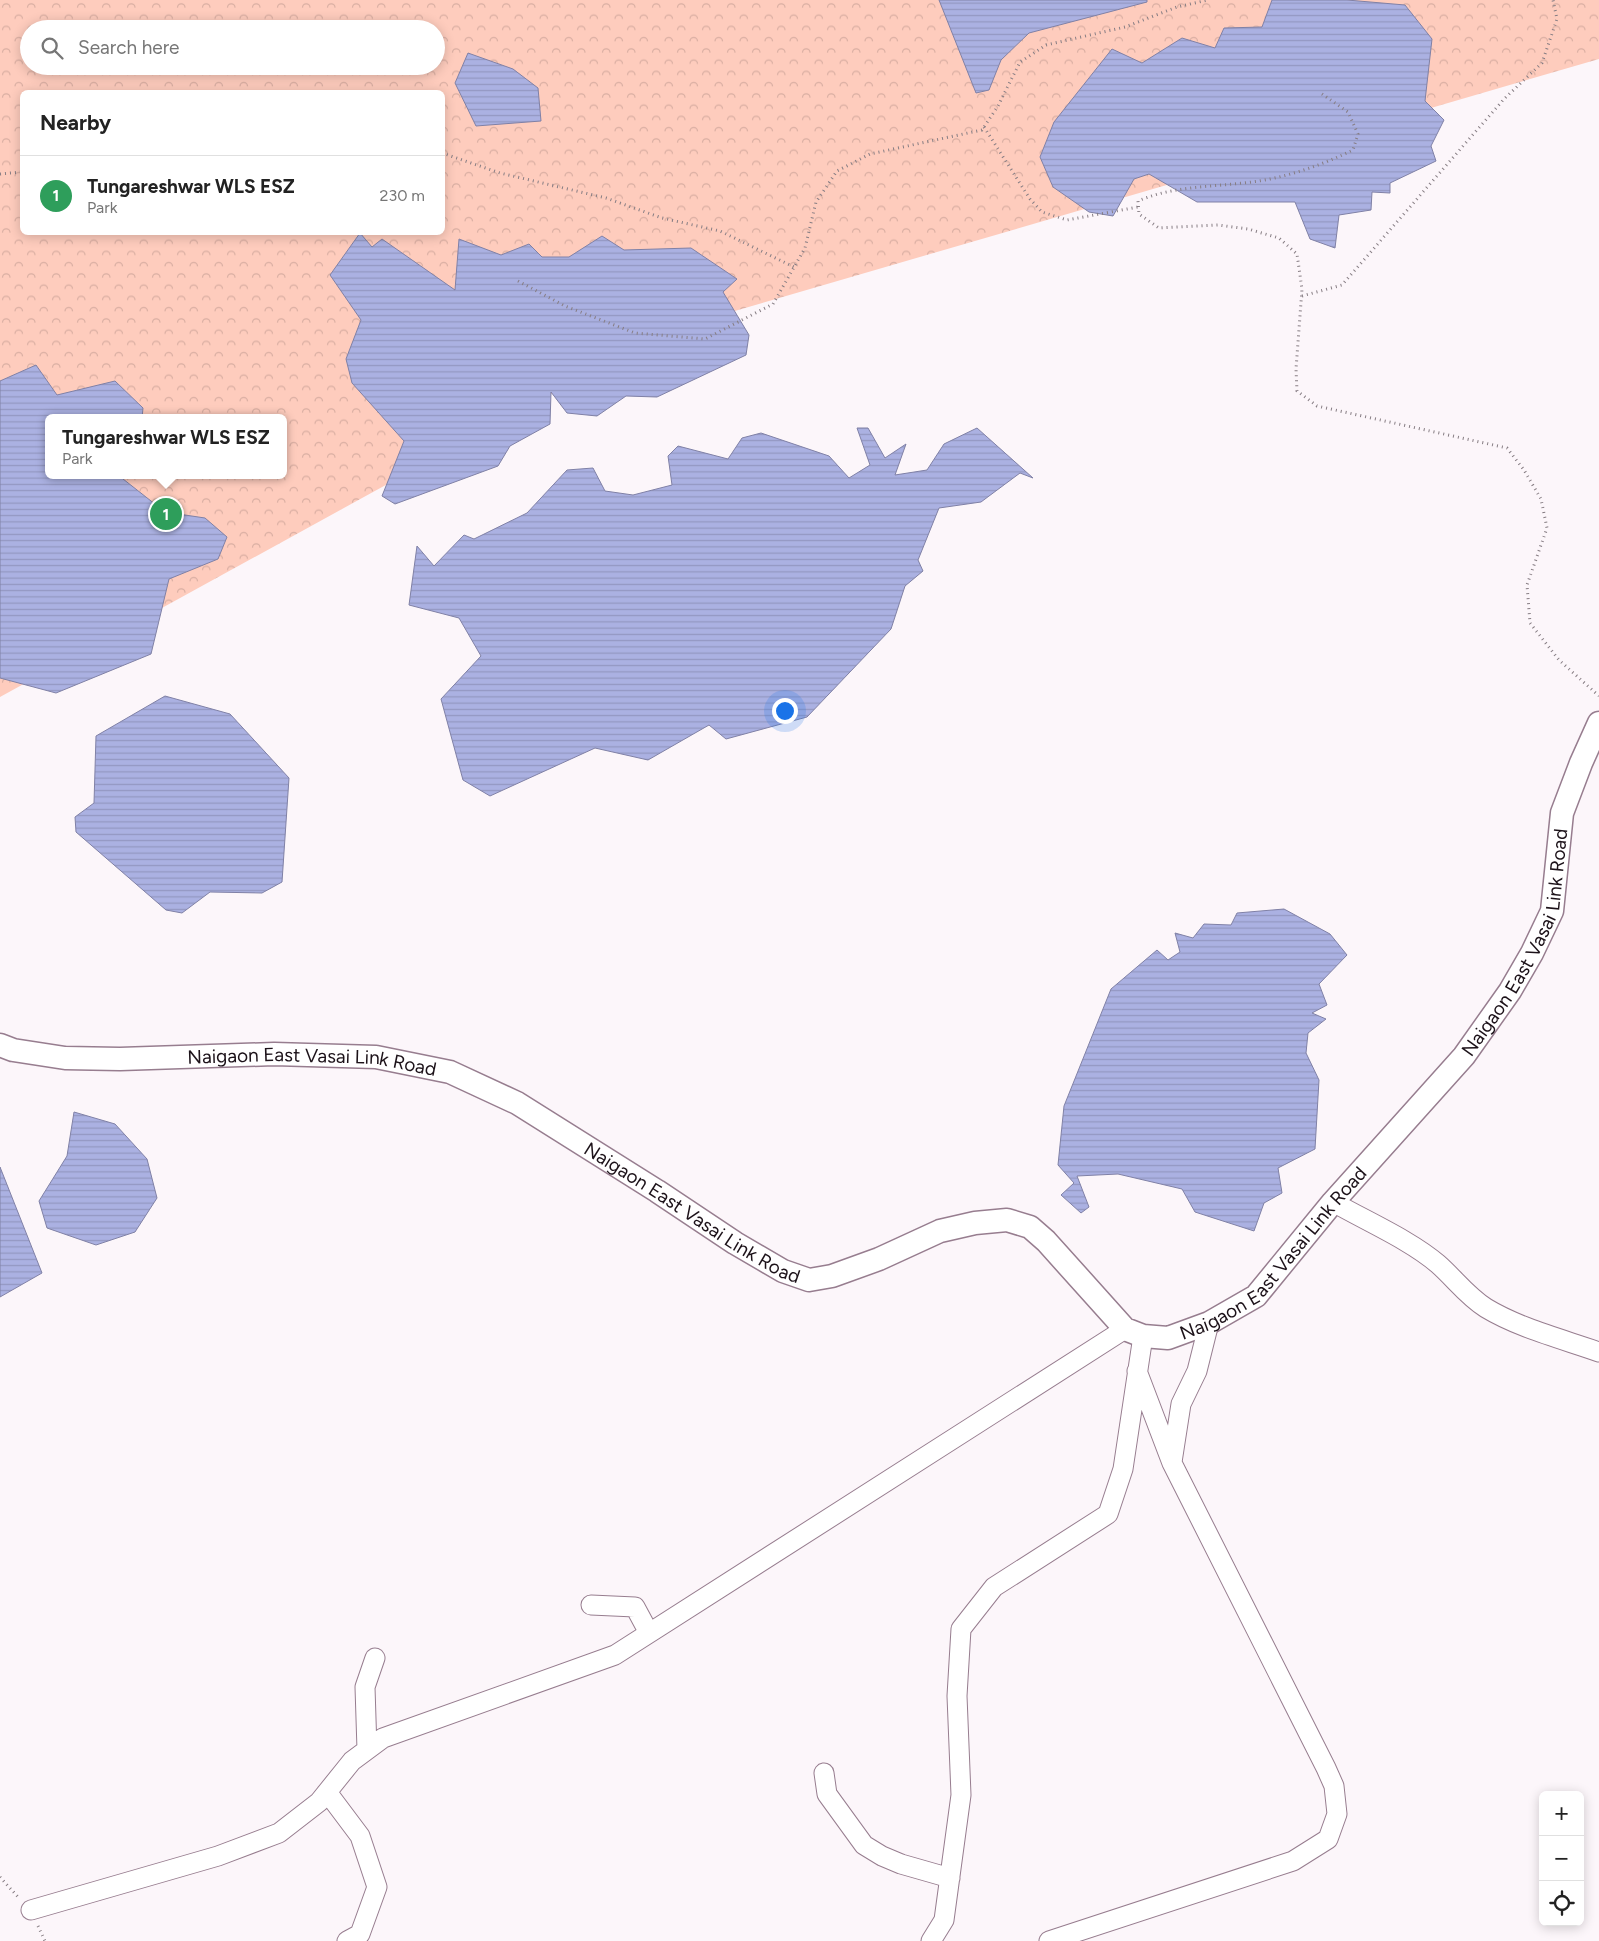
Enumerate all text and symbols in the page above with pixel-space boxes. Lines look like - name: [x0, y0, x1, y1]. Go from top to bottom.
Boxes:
- search box: [20, 20, 445, 75]
- icon: search: [38, 34, 66, 62]
- text: Search here: [78, 36, 180, 59]
- text: Nearby: [40, 110, 111, 135]
- text: Tungareshwar WLS ESZ: [87, 175, 295, 198]
- text: 1: [53, 186, 59, 205]
- text: 230 m: [380, 186, 425, 205]
- text: Park: [87, 198, 117, 217]
- popup: [45, 414, 287, 479]
- text: Tungareshwar WLS ESZ: [62, 426, 270, 449]
- text: Park: [62, 449, 93, 468]
- pin: 1: [150, 495, 182, 533]
- your location: [772, 698, 798, 724]
- street label: Naigaon East Vasai Link Road: [1456, 827, 1572, 1060]
- street label: Naigaon East Vasai Link Road: [187, 1042, 438, 1080]
- street label: Naigaon East Vasai Link Road: [580, 1137, 803, 1288]
- street label: Naigaon East Vasai Link Road: [1177, 1162, 1371, 1344]
- map controls: [1539, 1791, 1584, 1926]
- button: +: [1539, 1791, 1584, 1836]
- button: −: [1539, 1836, 1584, 1881]
- button: locate: [1539, 1881, 1584, 1926]

